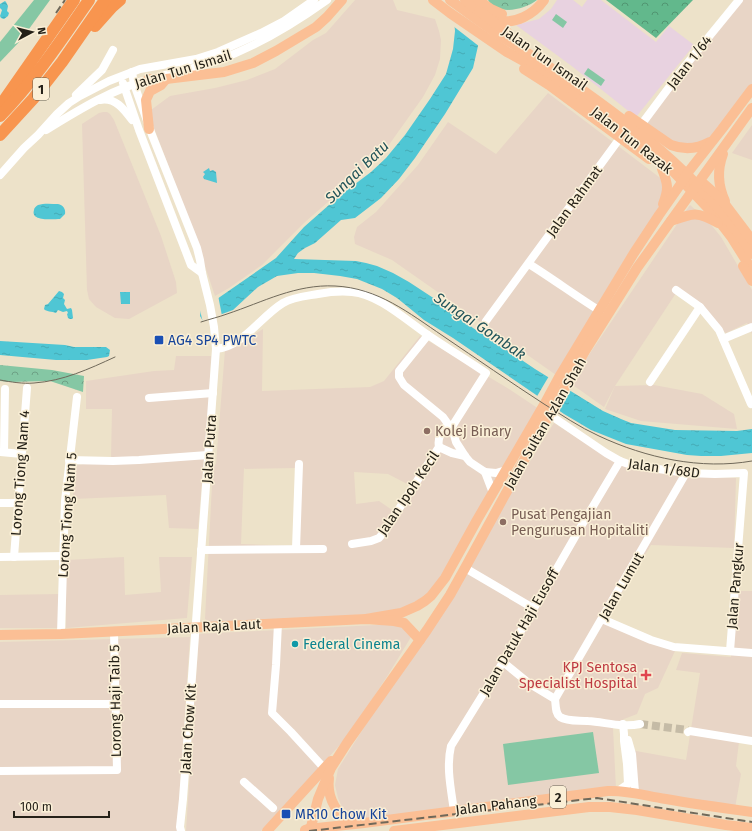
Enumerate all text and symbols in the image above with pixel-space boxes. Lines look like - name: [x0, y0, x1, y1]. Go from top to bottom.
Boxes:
- north arrow: [12, 12, 52, 52]
- street label: Jalan Tun Ismail: [499, 23, 591, 94]
- text: N: [35, 26, 48, 35]
- street label: Jalan 1/64: [663, 32, 716, 92]
- street label: Jalan Tun Ismail: [133, 47, 234, 92]
- road number: 1: [33, 78, 49, 100]
- street label: Jalan Tun Razak: [588, 103, 676, 178]
- water label: Sungai Batu: [320, 137, 393, 208]
- street label: Jalan Rahmat: [543, 162, 607, 240]
- water label: Sungai Gombak: [430, 288, 529, 363]
- place label: AG4 SP4 PWTC: [168, 332, 256, 349]
- marker: AG4 SP4 PWTC: [153, 334, 165, 346]
- street label: Jalan Sultan Azlan Shah: [501, 354, 590, 492]
- street label: Lorong Tiong Nam 4: [8, 409, 33, 536]
- street label: Jalan Putra: [199, 414, 220, 484]
- place label: Kolej Binary: [435, 423, 511, 440]
- marker: Kolej Binary: [422, 426, 432, 436]
- street label: Jalan Ipoh Kecil: [374, 448, 443, 539]
- street label: Lorong Tiong Nam 5: [55, 452, 80, 578]
- street label: Jalan 1/68D: [627, 455, 701, 482]
- place label: Pusat Pengajian Pengurusan Hopitaliti: [511, 506, 649, 539]
- marker: Pusat Pengajian Pengurusan Hopitaliti: [498, 517, 508, 527]
- street label: Jalan Pangkur: [723, 542, 748, 630]
- street label: Jalan Lumut: [595, 549, 648, 623]
- street label: Jalan Datuk Haji Eusoff: [476, 565, 563, 699]
- street label: Jalan Raja Laut: [167, 616, 262, 637]
- place label: Federal Cinema: [303, 636, 400, 653]
- marker: Federal Cinema: [290, 639, 300, 649]
- street label: Lorong Haji Taib 5: [106, 644, 125, 758]
- place label: KPJ Sentosa Specialist Hospital: [519, 659, 637, 692]
- marker: KPJ Sentosa Specialist Hospital: [640, 669, 652, 681]
- street label: Jalan Chow Kit: [177, 682, 200, 775]
- road number: 2: [550, 786, 566, 808]
- street label: Jalan Pahang: [455, 792, 538, 819]
- scale bar: [14, 793, 109, 819]
- text: 100 m: [20, 800, 52, 814]
- place label: MR10 Chow Kit: [295, 806, 388, 823]
- marker: MR10 Chow Kit: [280, 808, 292, 820]

